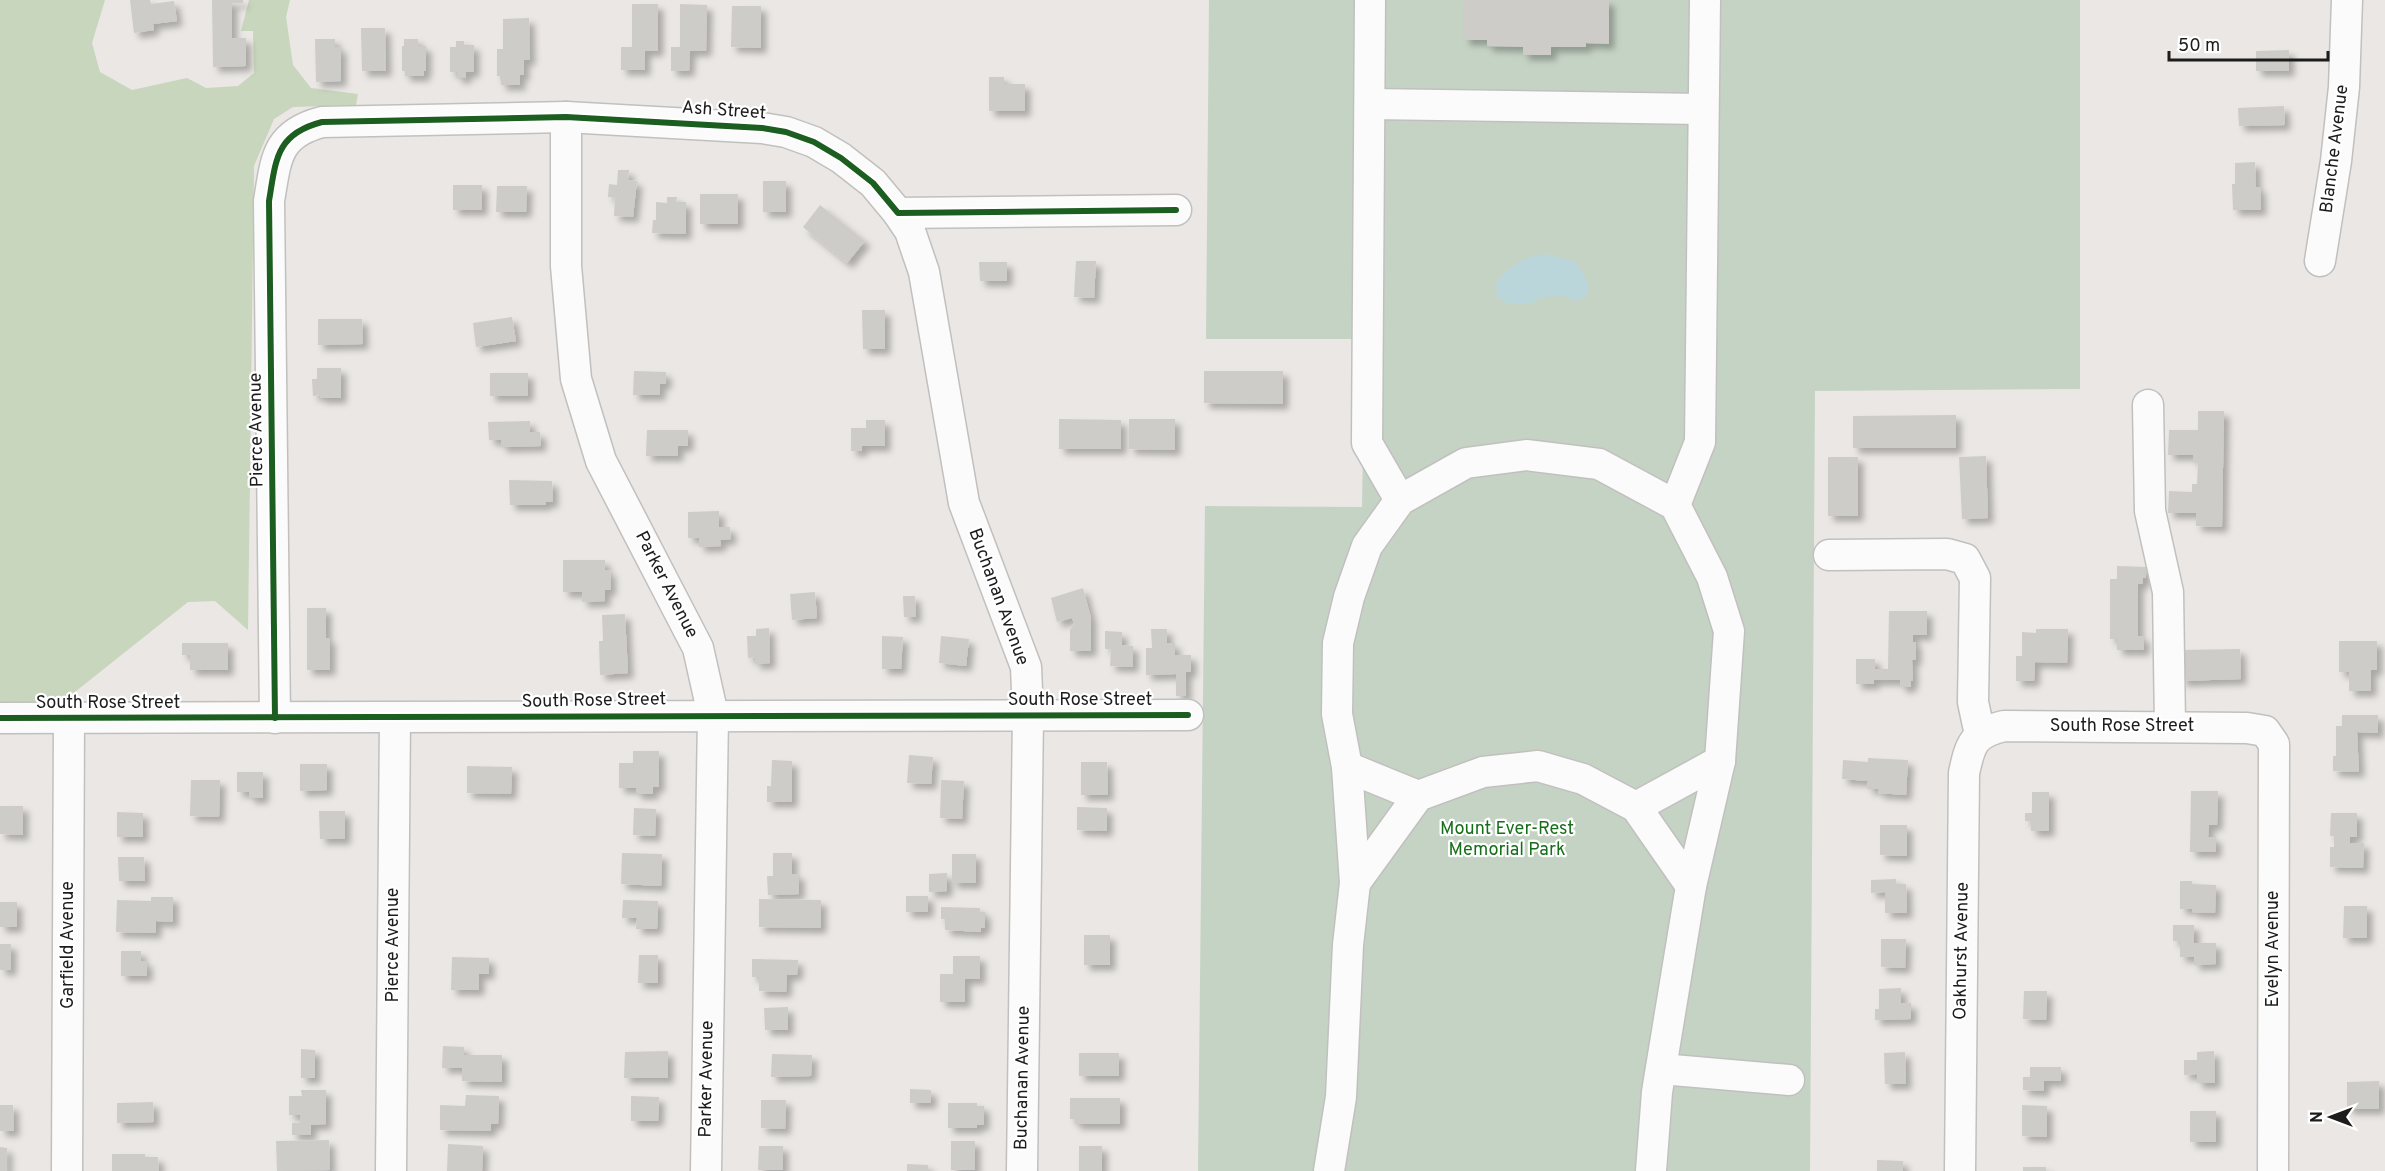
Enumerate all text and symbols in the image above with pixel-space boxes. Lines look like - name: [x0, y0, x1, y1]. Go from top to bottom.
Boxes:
- scale bar: [2169, 24, 2328, 62]
- text: 50 m: [2178, 35, 2220, 58]
- street label: Blanche Avenue: [2316, 83, 2354, 215]
- street label: Ash Street: [681, 97, 767, 125]
- street label: Pierce Avenue: [244, 372, 270, 488]
- street label: Buchanan Avenue: [962, 525, 1034, 669]
- street label: Parker Avenue: [629, 528, 703, 642]
- street label: South Rose Street: [522, 688, 666, 714]
- street label: South Rose Street: [1008, 689, 1152, 712]
- street label: South Rose Street: [36, 692, 180, 715]
- street label: South Rose Street: [2050, 715, 2194, 738]
- park label: Mount Ever-Rest Memorial Park: [1440, 818, 1574, 862]
- street label: Garfield Avenue: [57, 881, 80, 1009]
- street label: Oakhurst Avenue: [1949, 882, 1975, 1020]
- street label: Pierce Avenue: [382, 888, 405, 1002]
- street label: Evelyn Avenue: [2262, 891, 2285, 1007]
- street label: Buchanan Avenue: [1010, 1006, 1036, 1150]
- street label: Parker Avenue: [694, 1020, 720, 1138]
- north arrow: [2301, 1087, 2361, 1147]
- text: N: [2308, 1111, 2328, 1123]

